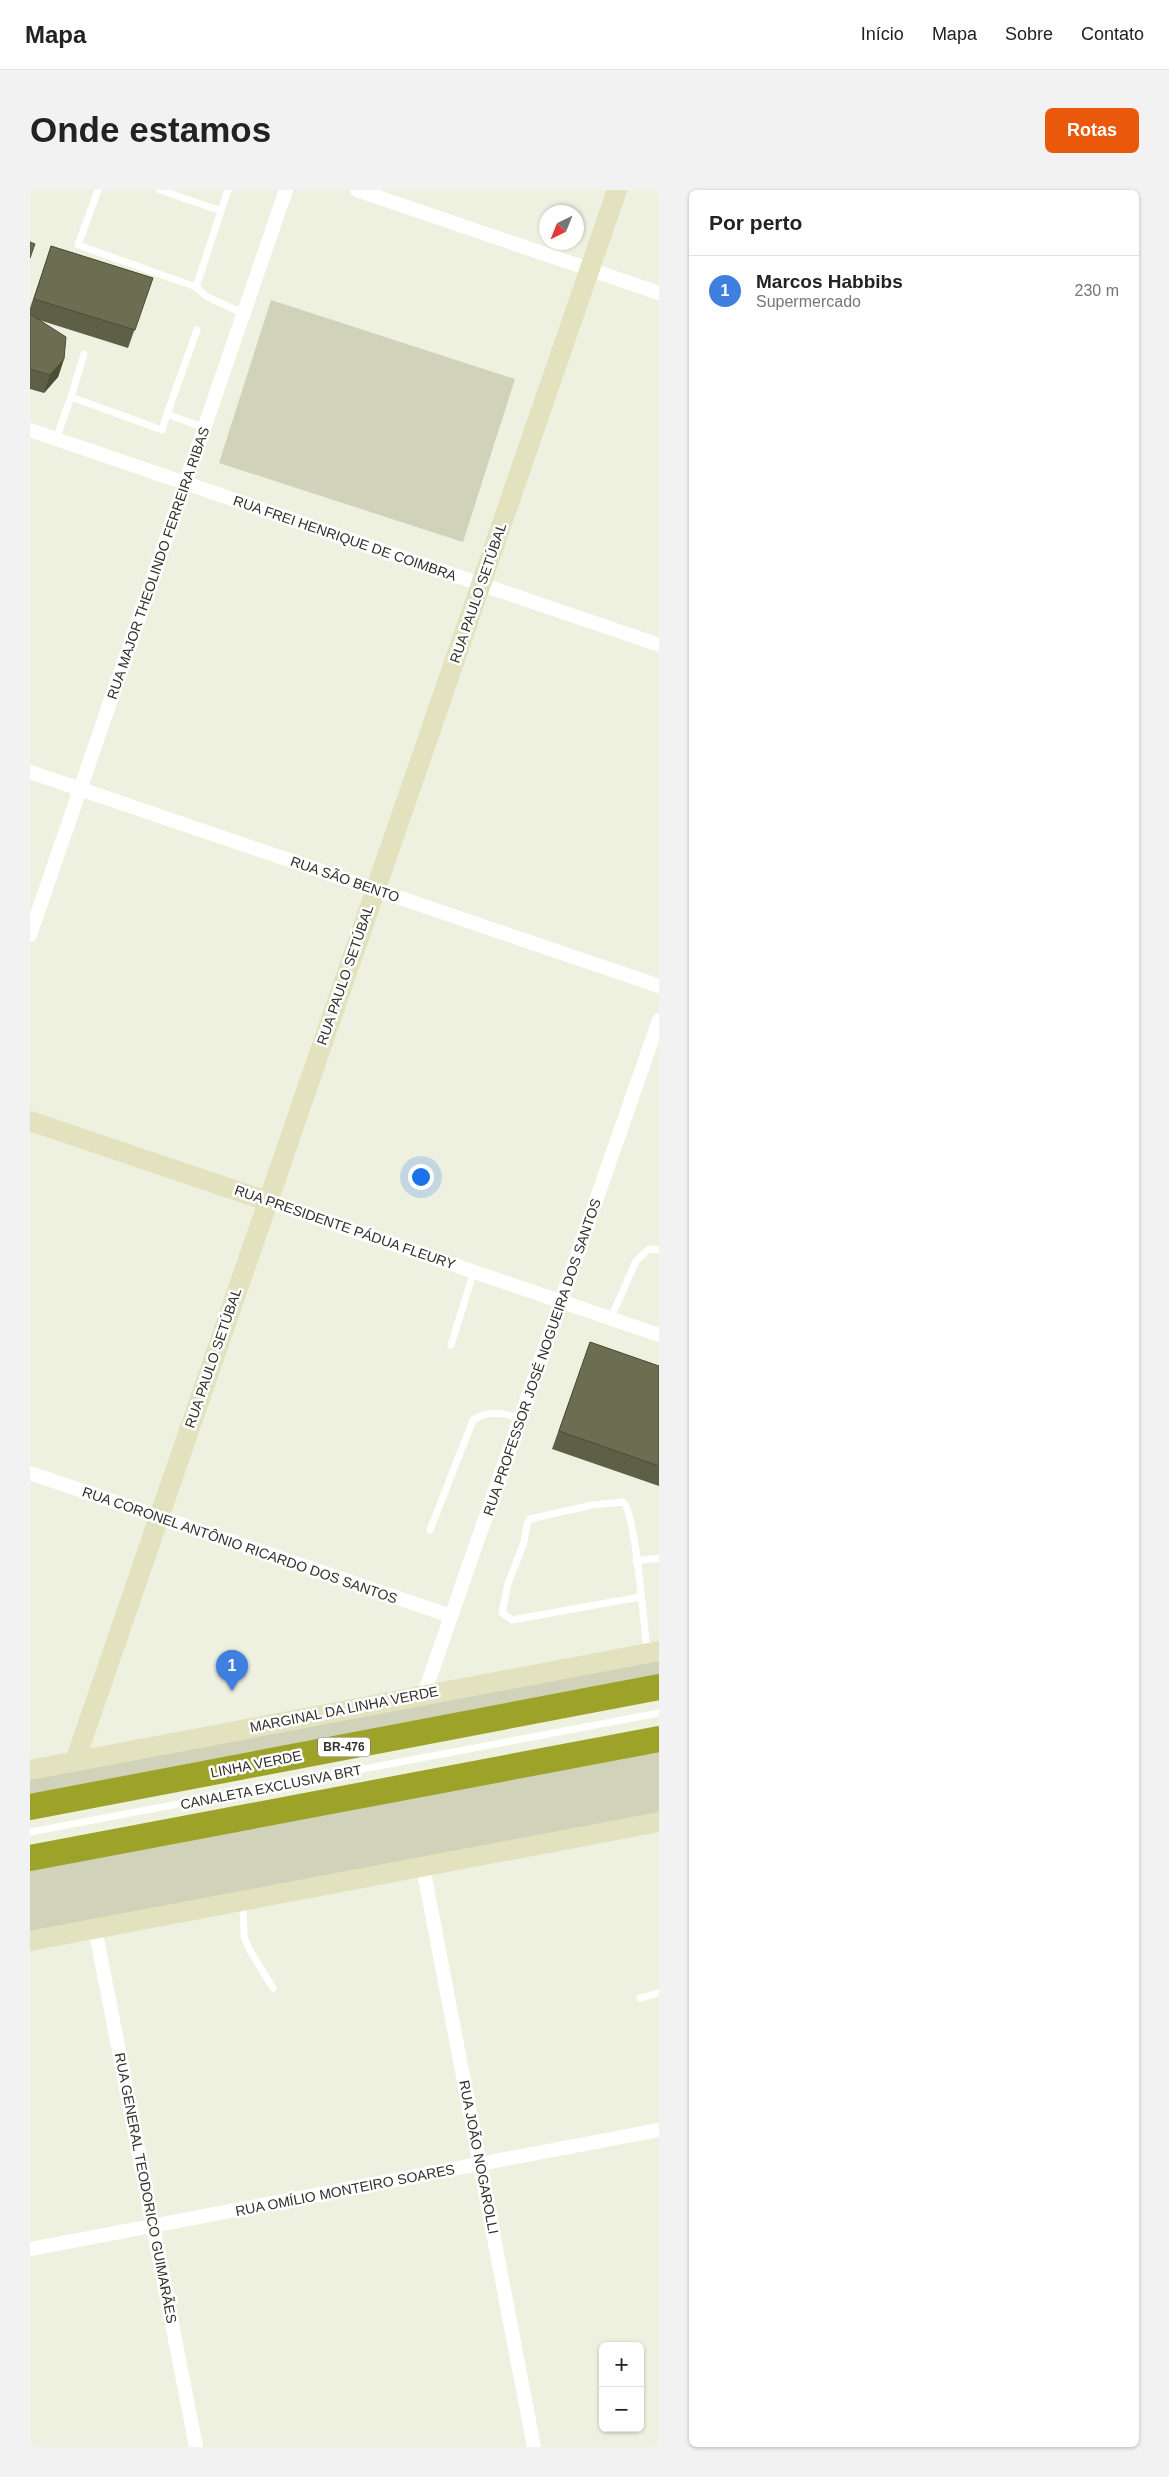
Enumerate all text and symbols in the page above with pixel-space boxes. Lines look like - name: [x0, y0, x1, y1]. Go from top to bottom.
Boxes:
- text: Mapa: [25, 21, 86, 48]
- text: Início: [861, 24, 904, 44]
- text: Mapa: [932, 24, 977, 44]
- text: Sobre: [1005, 24, 1053, 44]
- text: Contato: [1081, 24, 1144, 44]
- button: Rotas: [1045, 108, 1139, 153]
- text: Onde estamos: [30, 110, 271, 149]
- north arrow: [539, 205, 584, 250]
- text: Por perto: [709, 211, 802, 234]
- text: Marcos Habbibs: [756, 271, 903, 292]
- text: 1: [721, 282, 729, 299]
- text: 230 m: [1075, 282, 1119, 299]
- text: Supermercado: [756, 293, 861, 310]
- street label: RUA MAJOR THEOLINDO FERREIRA RIBAS: [104, 425, 212, 701]
- street label: RUA FREI HENRIQUE DE COIMBRA: [231, 492, 459, 584]
- street label: RUA PAULO SETÚBAL: [447, 521, 510, 665]
- street label: RUA SÃO BENTO: [288, 853, 402, 905]
- street label: RUA PAULO SETÚBAL: [314, 903, 377, 1047]
- your location: [408, 1164, 434, 1190]
- street label: RUA PRESIDENTE PÁDUA FLEURY: [233, 1182, 458, 1273]
- street label: RUA PROFESSOR JOSÉ NOGUEIRA DOS SANTOS: [480, 1196, 604, 1518]
- street label: RUA PAULO SETÚBAL: [182, 1286, 245, 1430]
- street label: RUA CORONEL ANTÔNIO RICARDO DOS SANTOS: [80, 1483, 400, 1607]
- pin: 1: [216, 1650, 248, 1691]
- street label: MARGINAL DA LINHA VERDE: [248, 1683, 440, 1735]
- road number: BR-476: [318, 1738, 370, 1756]
- street label: LINHA VERDE: [209, 1747, 303, 1781]
- street label: CANALETA EXCLUSIVA BRT: [179, 1761, 363, 1812]
- street label: RUA GENERAL TEODORICO GUIMARÃES: [112, 2051, 180, 2325]
- street label: RUA JOÃO NOGAROLLI: [456, 2079, 502, 2235]
- street label: RUA OMÍLIO MONTEIRO SOARES: [234, 2161, 456, 2219]
- map controls: [599, 2342, 644, 2432]
- button: +: [599, 2342, 644, 2387]
- button: −: [599, 2387, 644, 2432]

